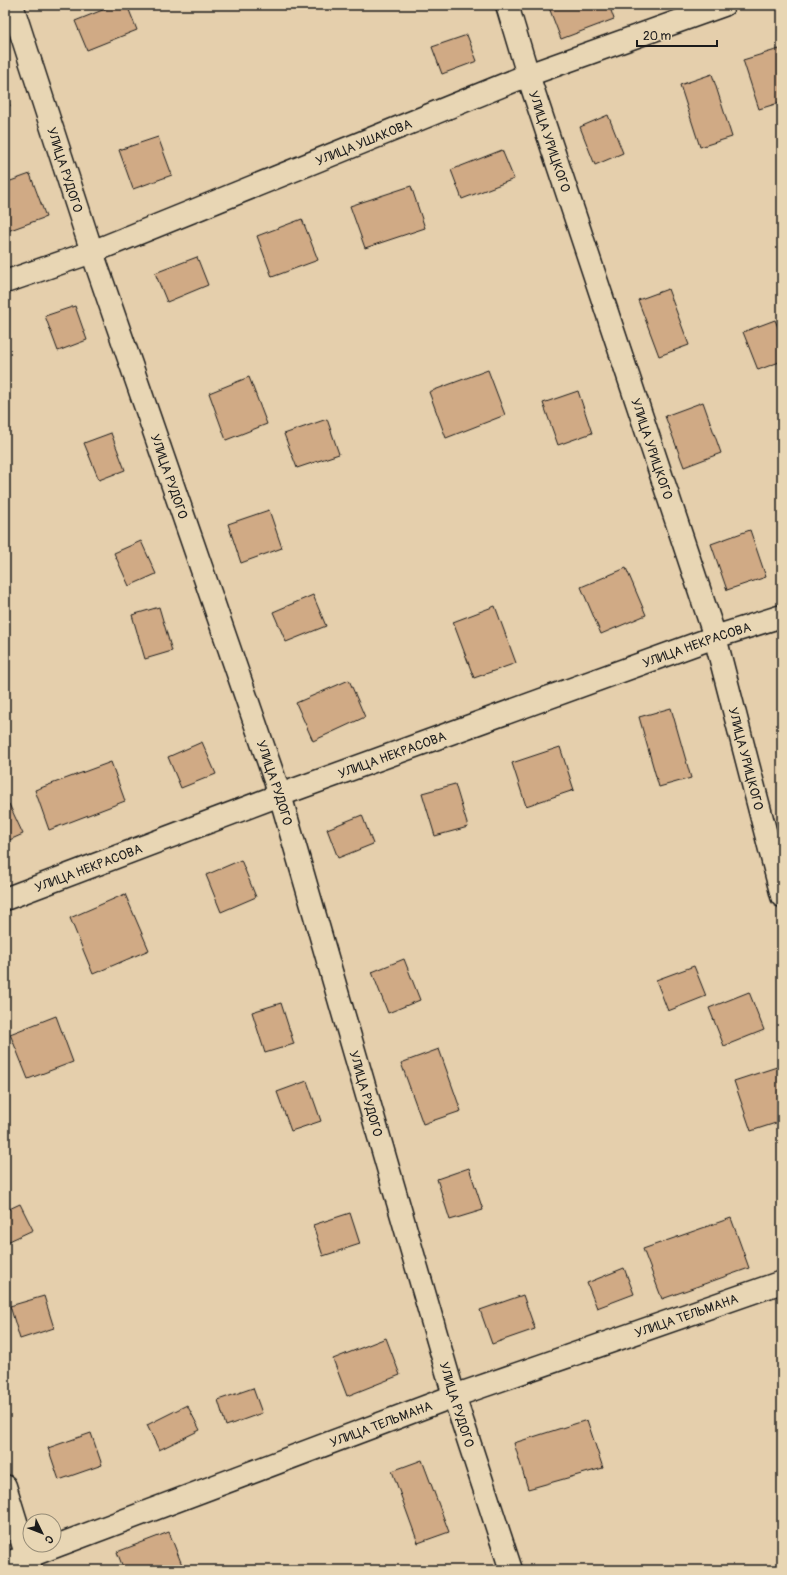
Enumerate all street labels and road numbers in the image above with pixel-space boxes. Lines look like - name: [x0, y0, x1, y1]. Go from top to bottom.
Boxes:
- street label: УЛИЦА УРИЦКОГО: [525, 89, 573, 194]
- street label: УЛИЦА УШАКОВА: [313, 116, 415, 169]
- street label: УЛИЦА РУДОГО: [43, 125, 86, 215]
- street label: УЛИЦА УРИЦКОГО: [627, 397, 676, 502]
- street label: УЛИЦА РУДОГО: [147, 432, 191, 521]
- street label: УЛИЦА НЕКРАСОВА: [641, 619, 753, 672]
- street label: УЛИЦА УРИЦКОГО: [725, 706, 766, 812]
- street label: УЛИЦА НЕКРАСОВА: [336, 728, 449, 782]
- street label: УЛИЦА РУДОГО: [253, 738, 295, 827]
- street label: УЛИЦА НЕКРАСОВА: [33, 841, 145, 896]
- street label: УЛИЦА РУДОГО: [345, 1049, 385, 1139]
- street label: УЛИЦА ТЕЛЬМАНА: [633, 1291, 741, 1342]
- street label: УЛИЦА РУДОГО: [436, 1360, 477, 1450]
- street label: УЛИЦА ТЕЛЬМАНА: [328, 1398, 435, 1451]

